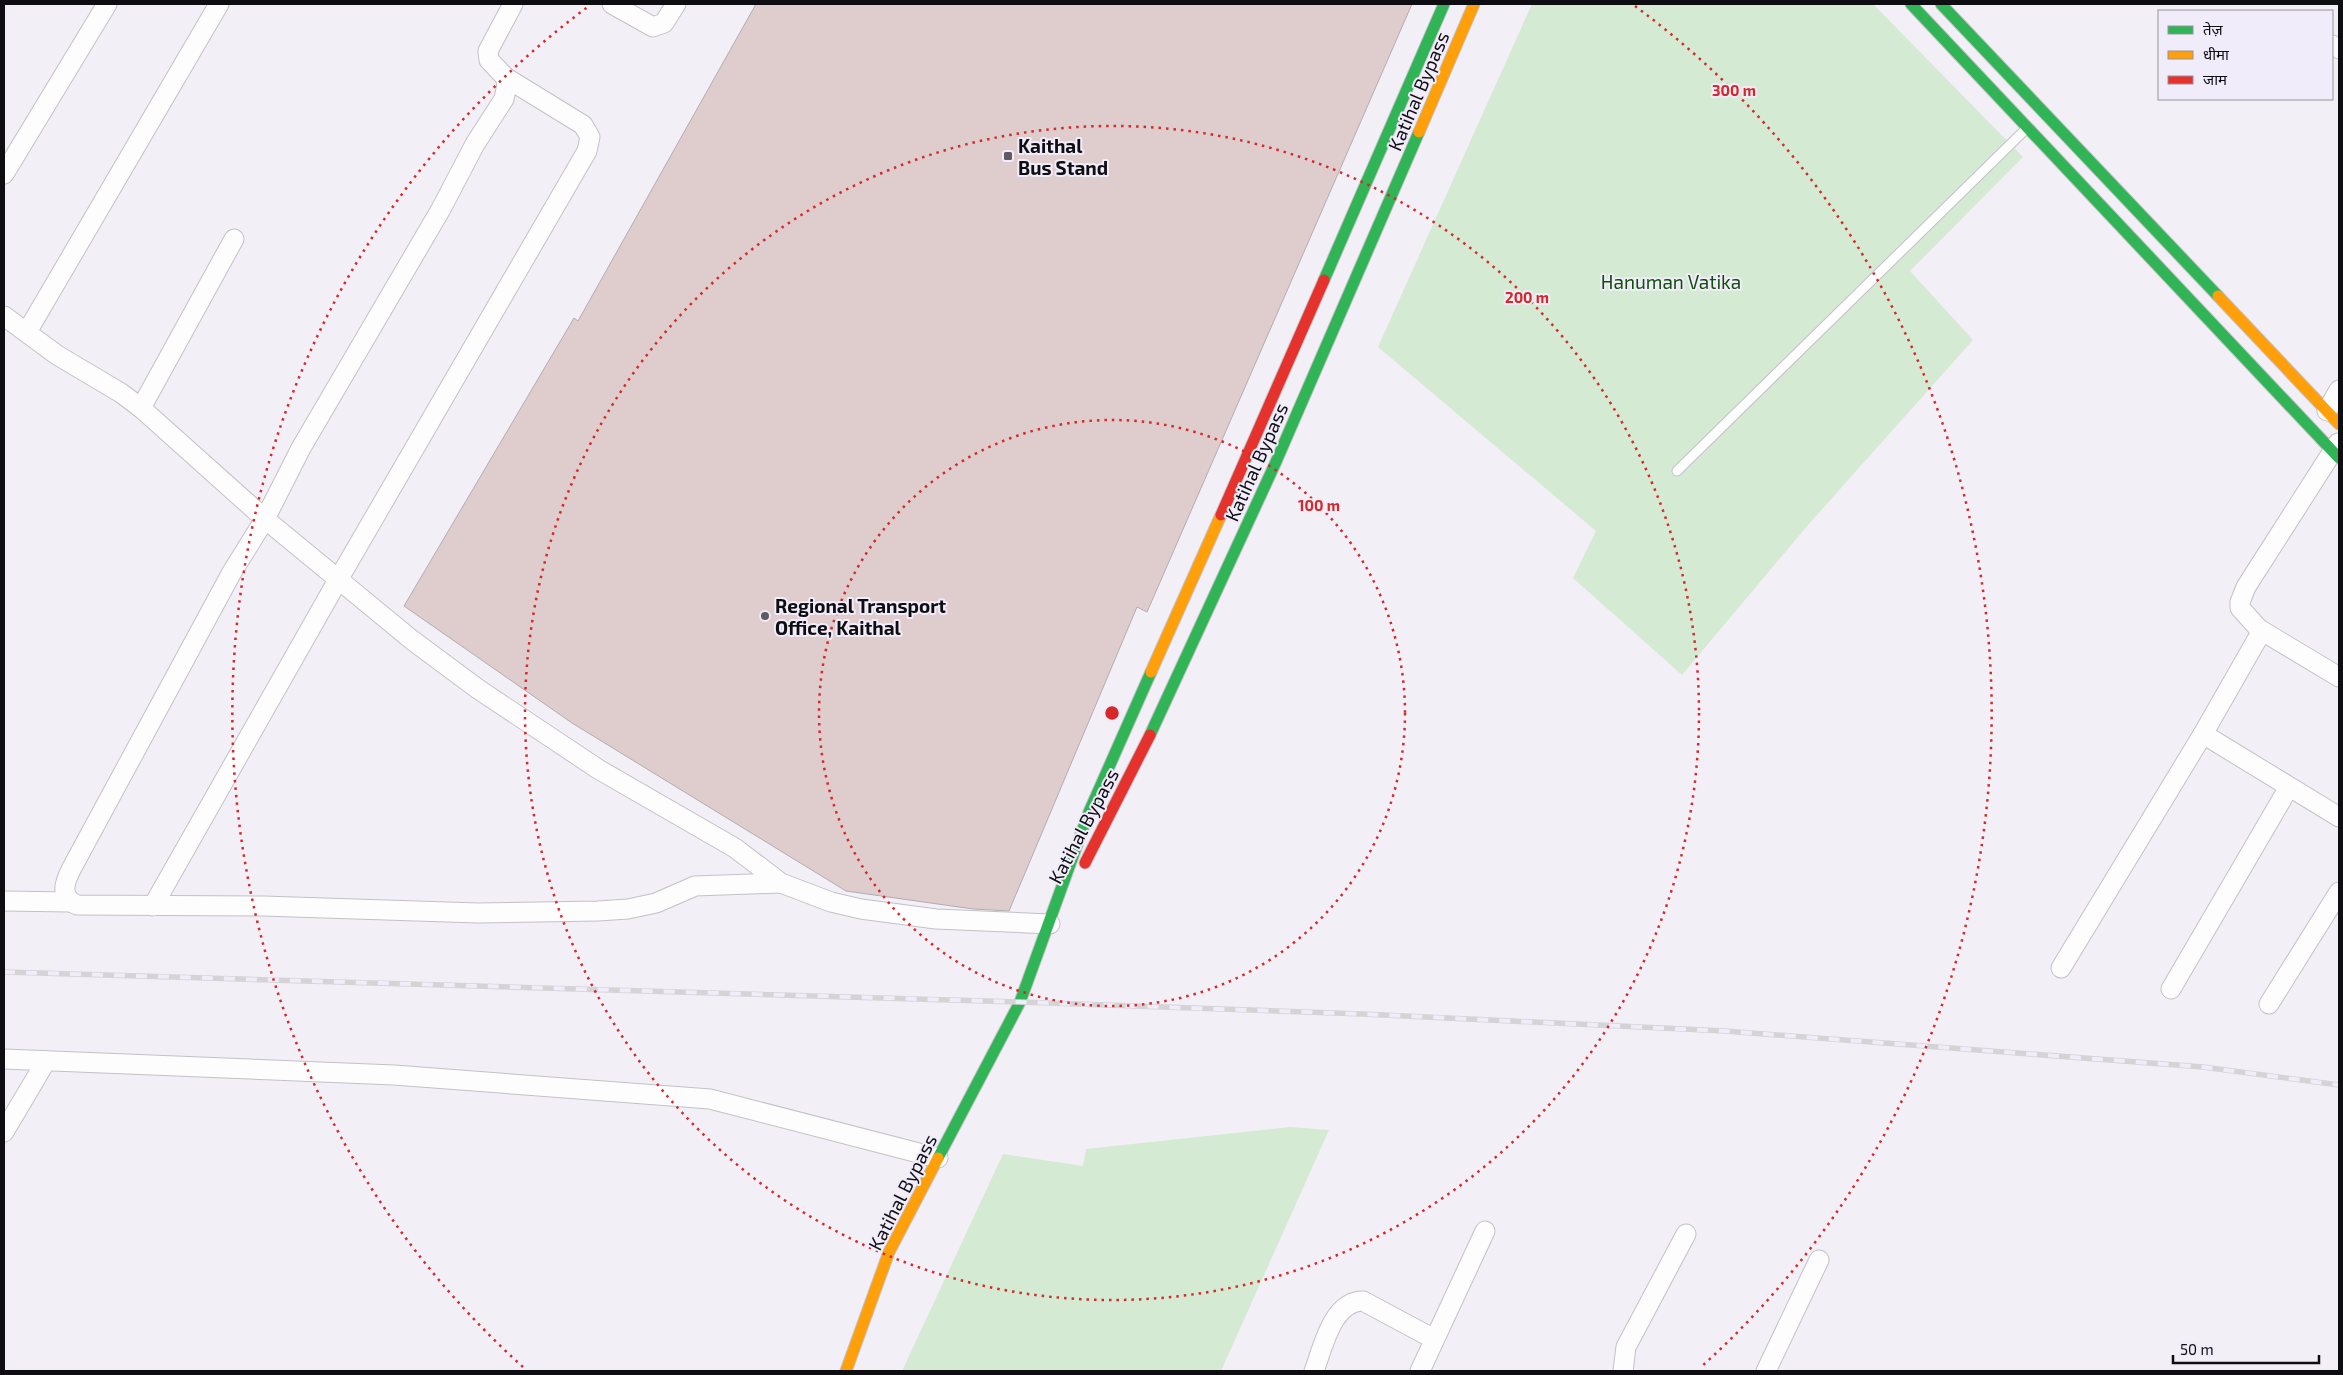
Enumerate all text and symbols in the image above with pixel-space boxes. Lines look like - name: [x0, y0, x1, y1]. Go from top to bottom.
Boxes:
- legend: [2158, 10, 2333, 100]
- text: तेज़: [2203, 20, 2224, 38]
- street label: Katihal Bypass: [1383, 28, 1453, 154]
- text: धीमा: [2203, 45, 2230, 63]
- text: जाम: [2203, 70, 2228, 88]
- text: 300 m: [1712, 81, 1756, 99]
- place label: Kaithal Bus Stand: [1018, 134, 1108, 179]
- marker: Kaithal Bus Stand: [1002, 150, 1014, 162]
- park label: Hanuman Vatika: [1601, 270, 1741, 293]
- text: 200 m: [1505, 288, 1549, 306]
- street label: Katihal Bypass: [1220, 399, 1292, 525]
- text: 100 m: [1298, 496, 1340, 514]
- place label: Regional Transport Office, Kaithal: [775, 594, 946, 639]
- marker: Regional Transport Office, Kaithal: [759, 610, 771, 622]
- centre of rings: [1103, 704, 1121, 722]
- street label: Katihal Bypass: [1043, 764, 1123, 888]
- street label: Katihal Bypass: [863, 1130, 941, 1254]
- scale bar: [2173, 1332, 2319, 1364]
- text: 50 m: [2180, 1340, 2214, 1358]

